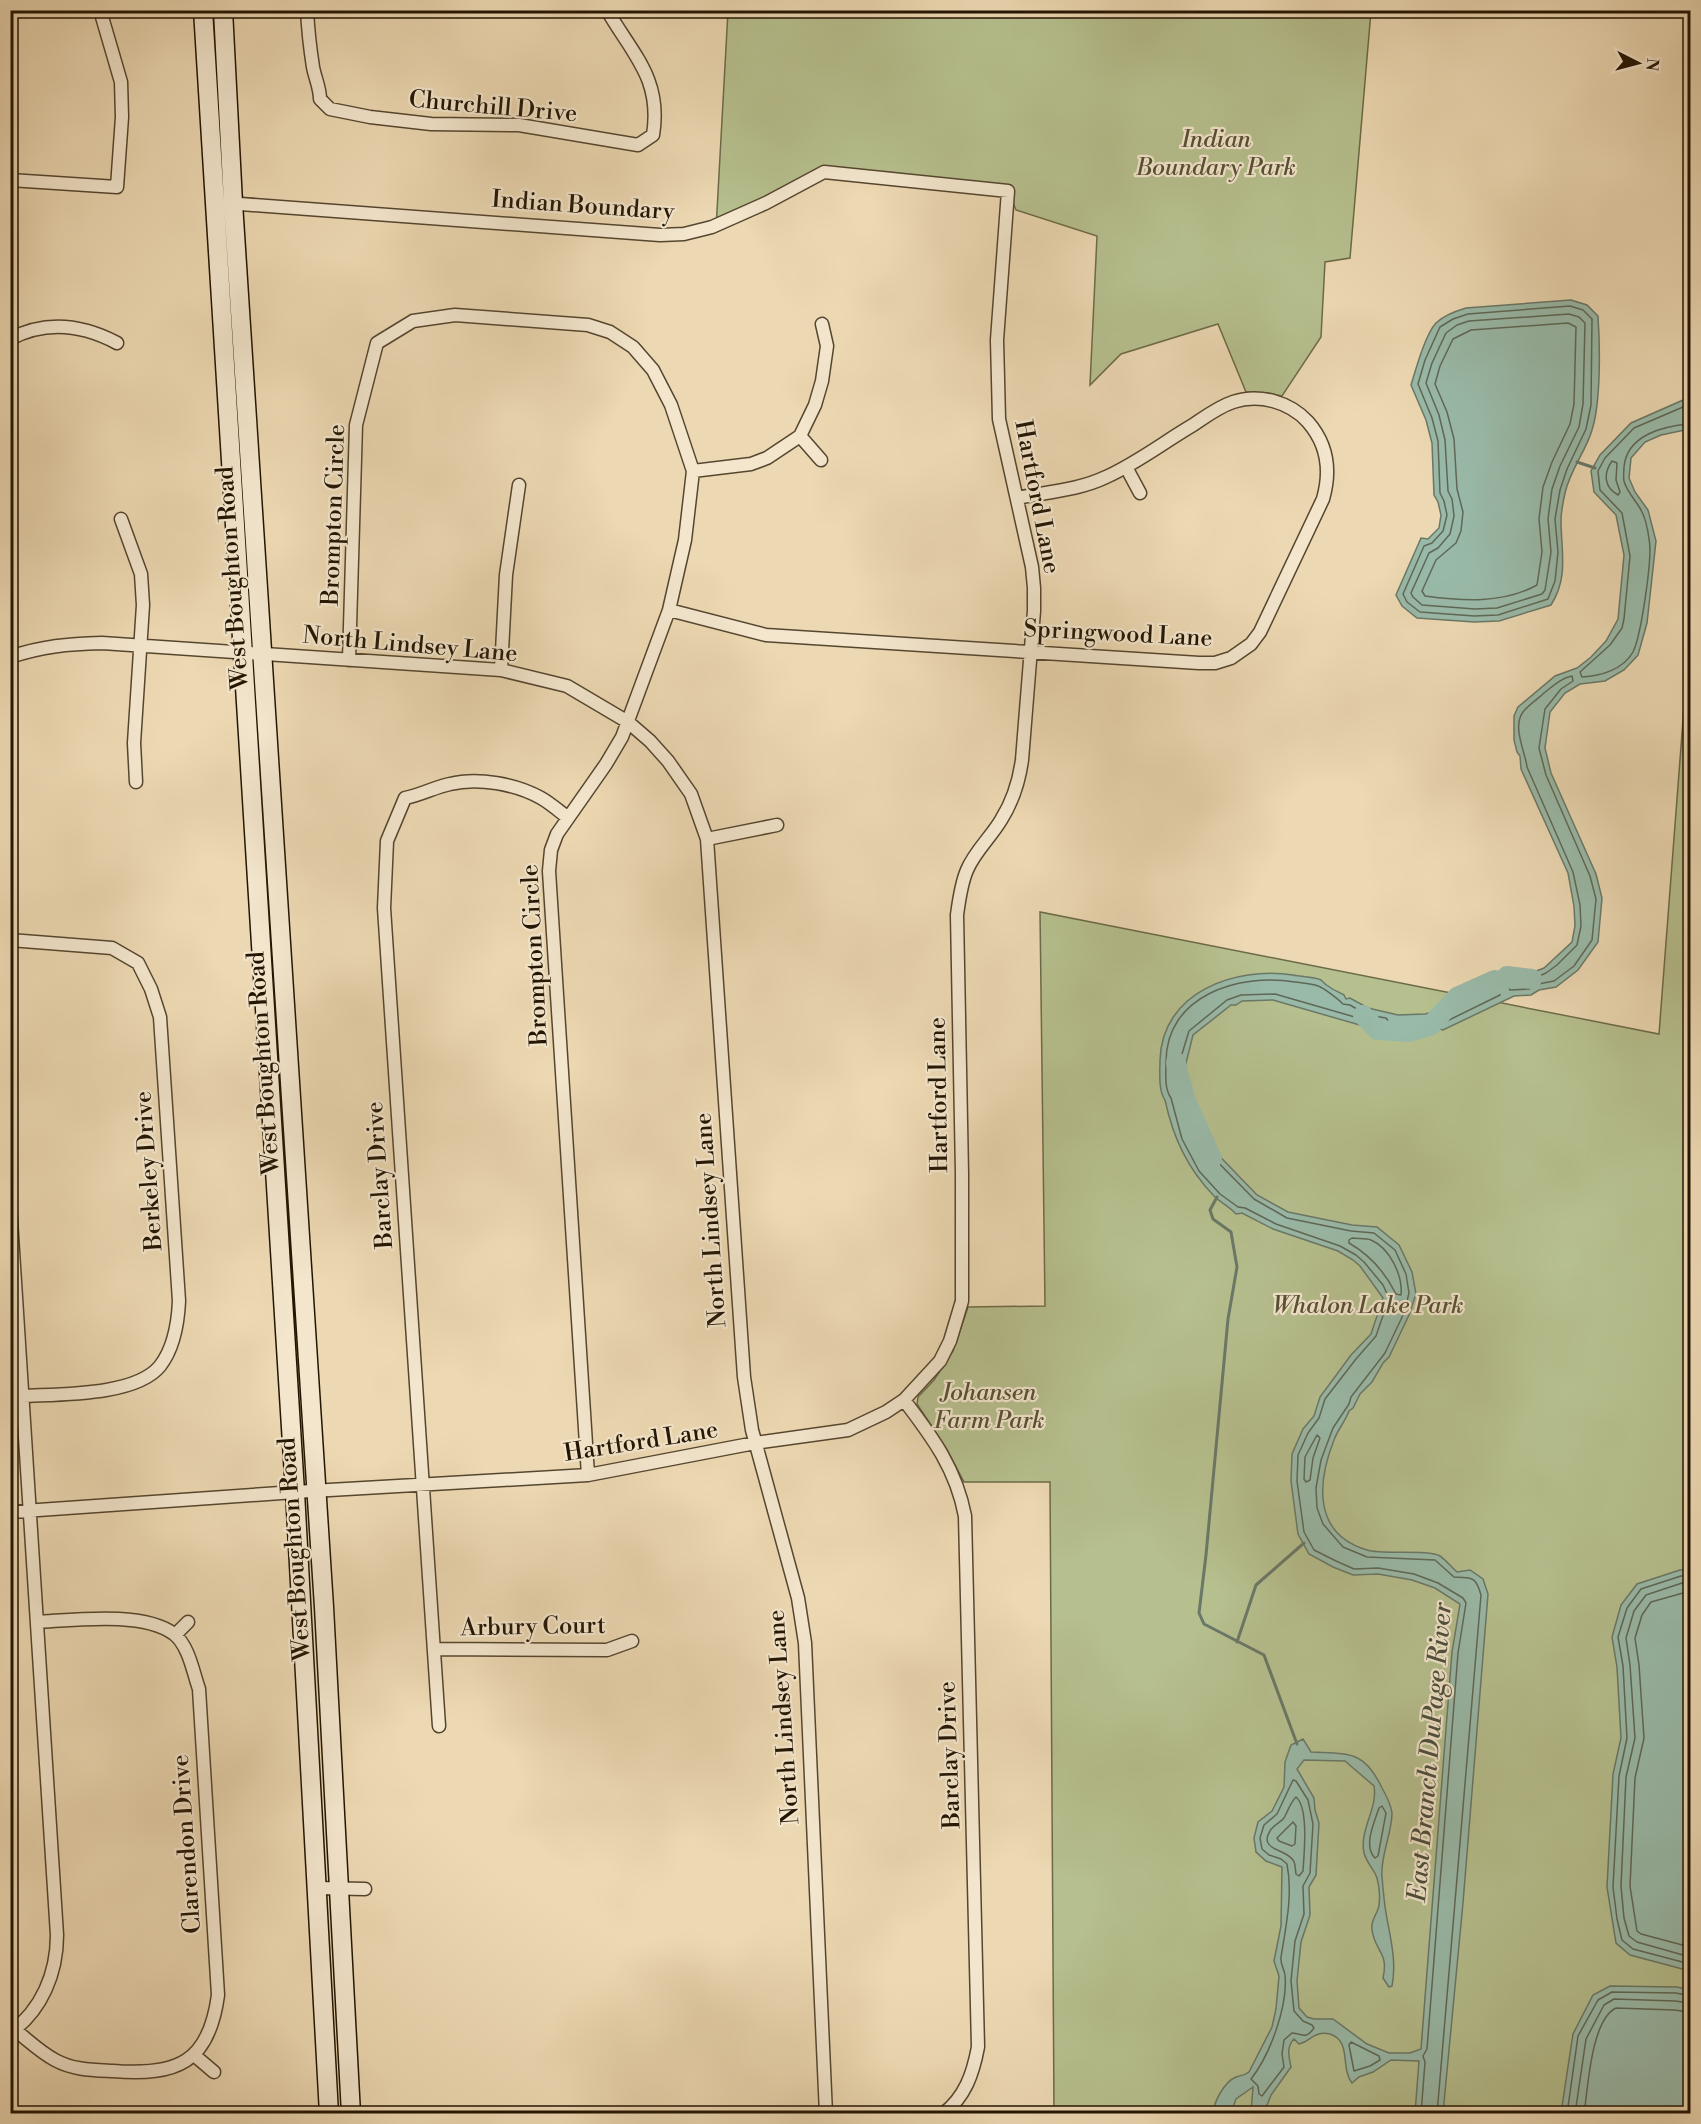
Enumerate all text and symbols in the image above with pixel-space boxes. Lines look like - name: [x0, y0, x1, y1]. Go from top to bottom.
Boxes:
- north arrow: [1608, 33, 1668, 93]
- text: N: [1641, 57, 1663, 72]
- street label: Churchill Drive: [408, 85, 578, 129]
- park label: Indian Boundary Park: [1135, 125, 1296, 183]
- street label: Indian Boundary: [490, 185, 676, 227]
- street label: Hartford Lane: [1007, 418, 1067, 576]
- street label: Brompton Circle: [316, 424, 352, 607]
- street label: West Boughton Road: [210, 465, 256, 692]
- street label: Springwood Lane: [1023, 614, 1213, 654]
- street label: North Lindsey Lane: [301, 621, 519, 669]
- street label: Brompton Circle: [515, 863, 555, 1048]
- street label: West Boughton Road: [241, 950, 287, 1177]
- street label: Hartford Lane: [923, 1017, 955, 1173]
- street label: Berkeley Drive: [128, 1090, 170, 1253]
- street label: Barclay Drive: [360, 1100, 400, 1251]
- street label: North Lindsey Lane: [689, 1111, 733, 1329]
- park label: Whalon Lake Park: [1272, 1291, 1464, 1321]
- park label: Johansen Farm Park: [934, 1378, 1045, 1436]
- street label: Hartford Lane: [562, 1415, 720, 1469]
- street label: West Boughton Road: [272, 1436, 318, 1663]
- water label: East Branch DuPage River: [1401, 1600, 1459, 1904]
- street label: North Lindsey Lane: [762, 1608, 806, 1826]
- street label: Arbury Court: [459, 1611, 606, 1643]
- street label: Barclay Drive: [932, 1681, 968, 1830]
- street label: Clarendon Drive: [166, 1753, 208, 1935]

